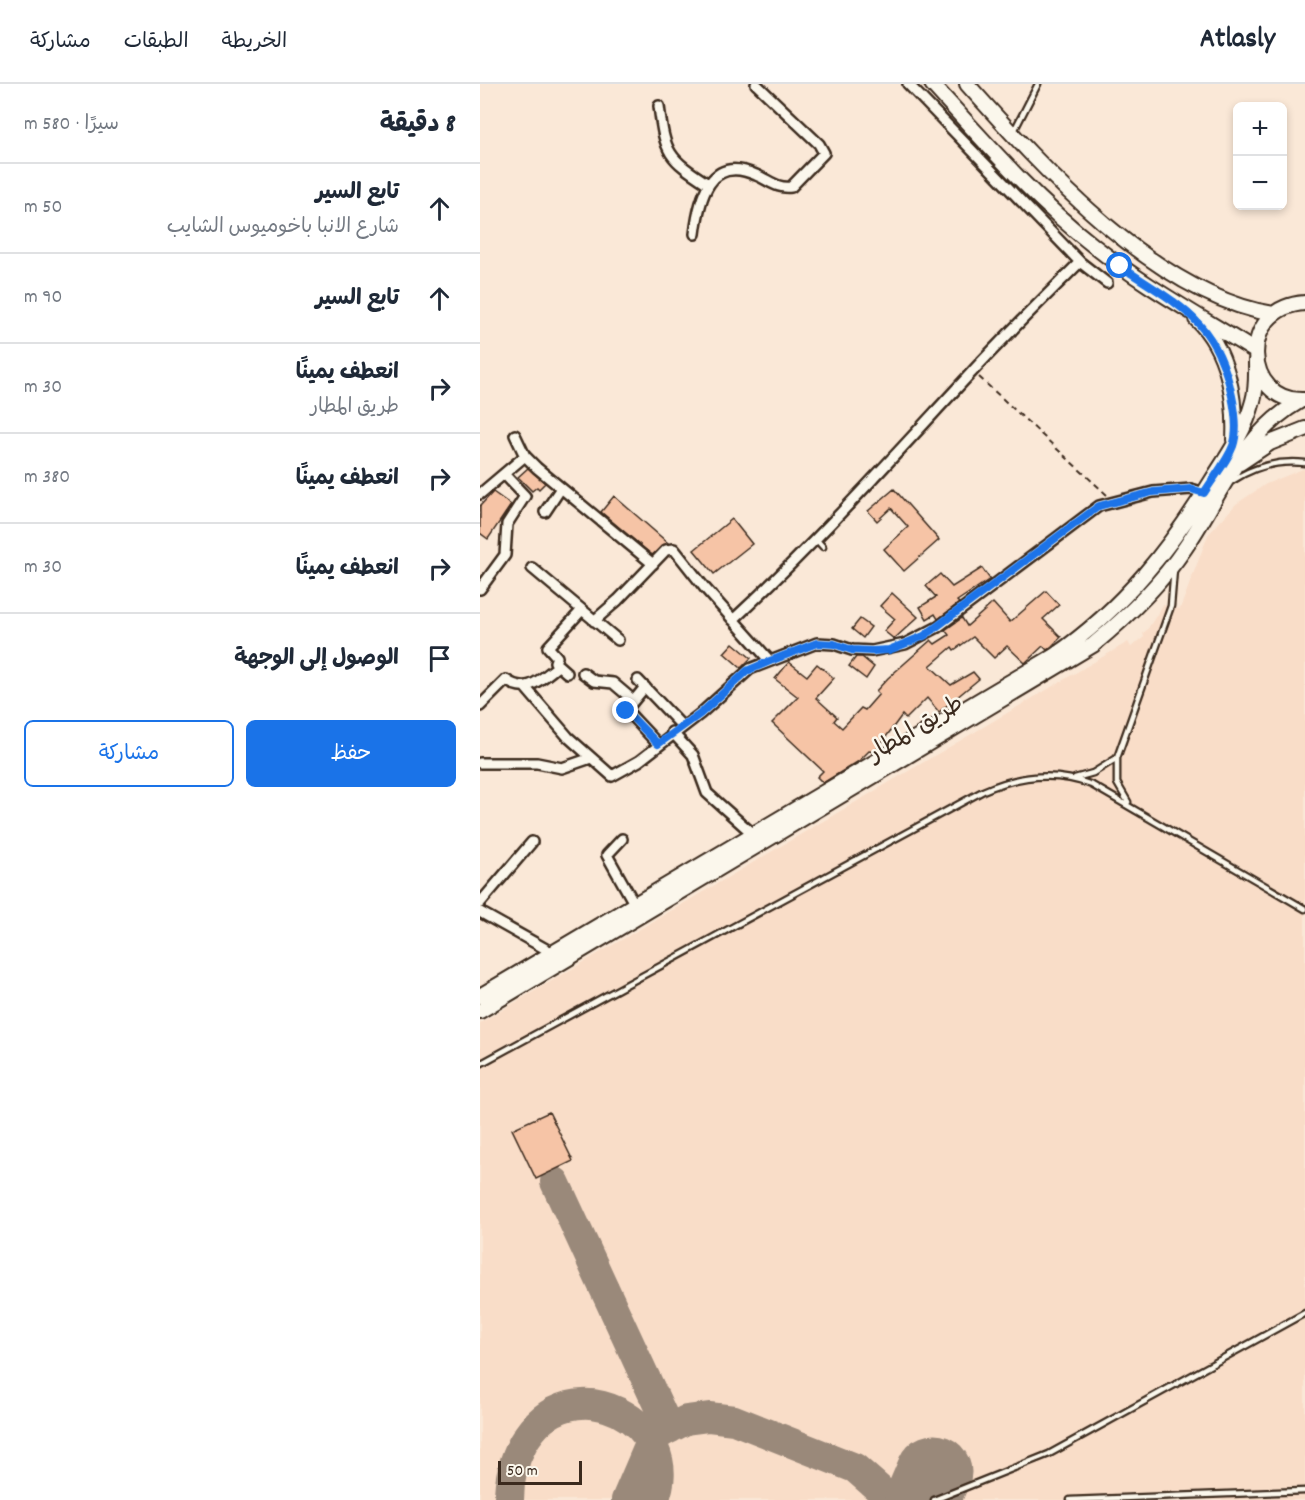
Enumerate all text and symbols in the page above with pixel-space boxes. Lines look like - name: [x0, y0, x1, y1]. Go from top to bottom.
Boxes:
- text: Atlasly: [1200, 21, 1275, 61]
- text: مشاركة: [30, 28, 91, 58]
- text: الطبقات: [124, 28, 189, 58]
- text: الخريطة: [222, 28, 287, 58]
- map controls: [1233, 102, 1287, 210]
- button: +: [1233, 102, 1287, 156]
- text: 8 دقيقة: [380, 107, 456, 144]
- text: سيرًا · 580 m: [24, 111, 119, 139]
- button: −: [1233, 156, 1287, 210]
- text: تابع السير: [316, 178, 399, 209]
- icon: ahead: [423, 192, 456, 225]
- text: 50 m: [24, 194, 63, 222]
- text: شارع الانبا باخوميوس الشايب: [167, 214, 399, 242]
- route start: [1106, 252, 1132, 278]
- icon: ahead: [423, 282, 456, 315]
- text: 90 m: [24, 284, 62, 312]
- text: تابع السير: [316, 284, 399, 315]
- text: انعطف يمينًا: [296, 358, 399, 389]
- icon: right: [423, 372, 456, 405]
- text: 30 m: [24, 374, 62, 402]
- text: طريق المطار: [311, 394, 399, 422]
- icon: right: [423, 462, 456, 495]
- text: 380 m: [24, 464, 70, 492]
- text: انعطف يمينًا: [296, 464, 399, 495]
- icon: right: [423, 552, 456, 585]
- text: 30 m: [24, 554, 62, 582]
- text: انعطف يمينًا: [296, 554, 399, 585]
- icon: arrive: [423, 642, 456, 675]
- text: الوصول إلى الوجهة: [234, 644, 399, 675]
- street label: طريق المطار: [861, 688, 971, 773]
- route end: [612, 697, 638, 723]
- button: مشاركة: [24, 720, 234, 787]
- button: حفظ: [246, 720, 456, 787]
- scale bar: [498, 1458, 582, 1486]
- text: 50 m: [507, 1460, 538, 1483]

